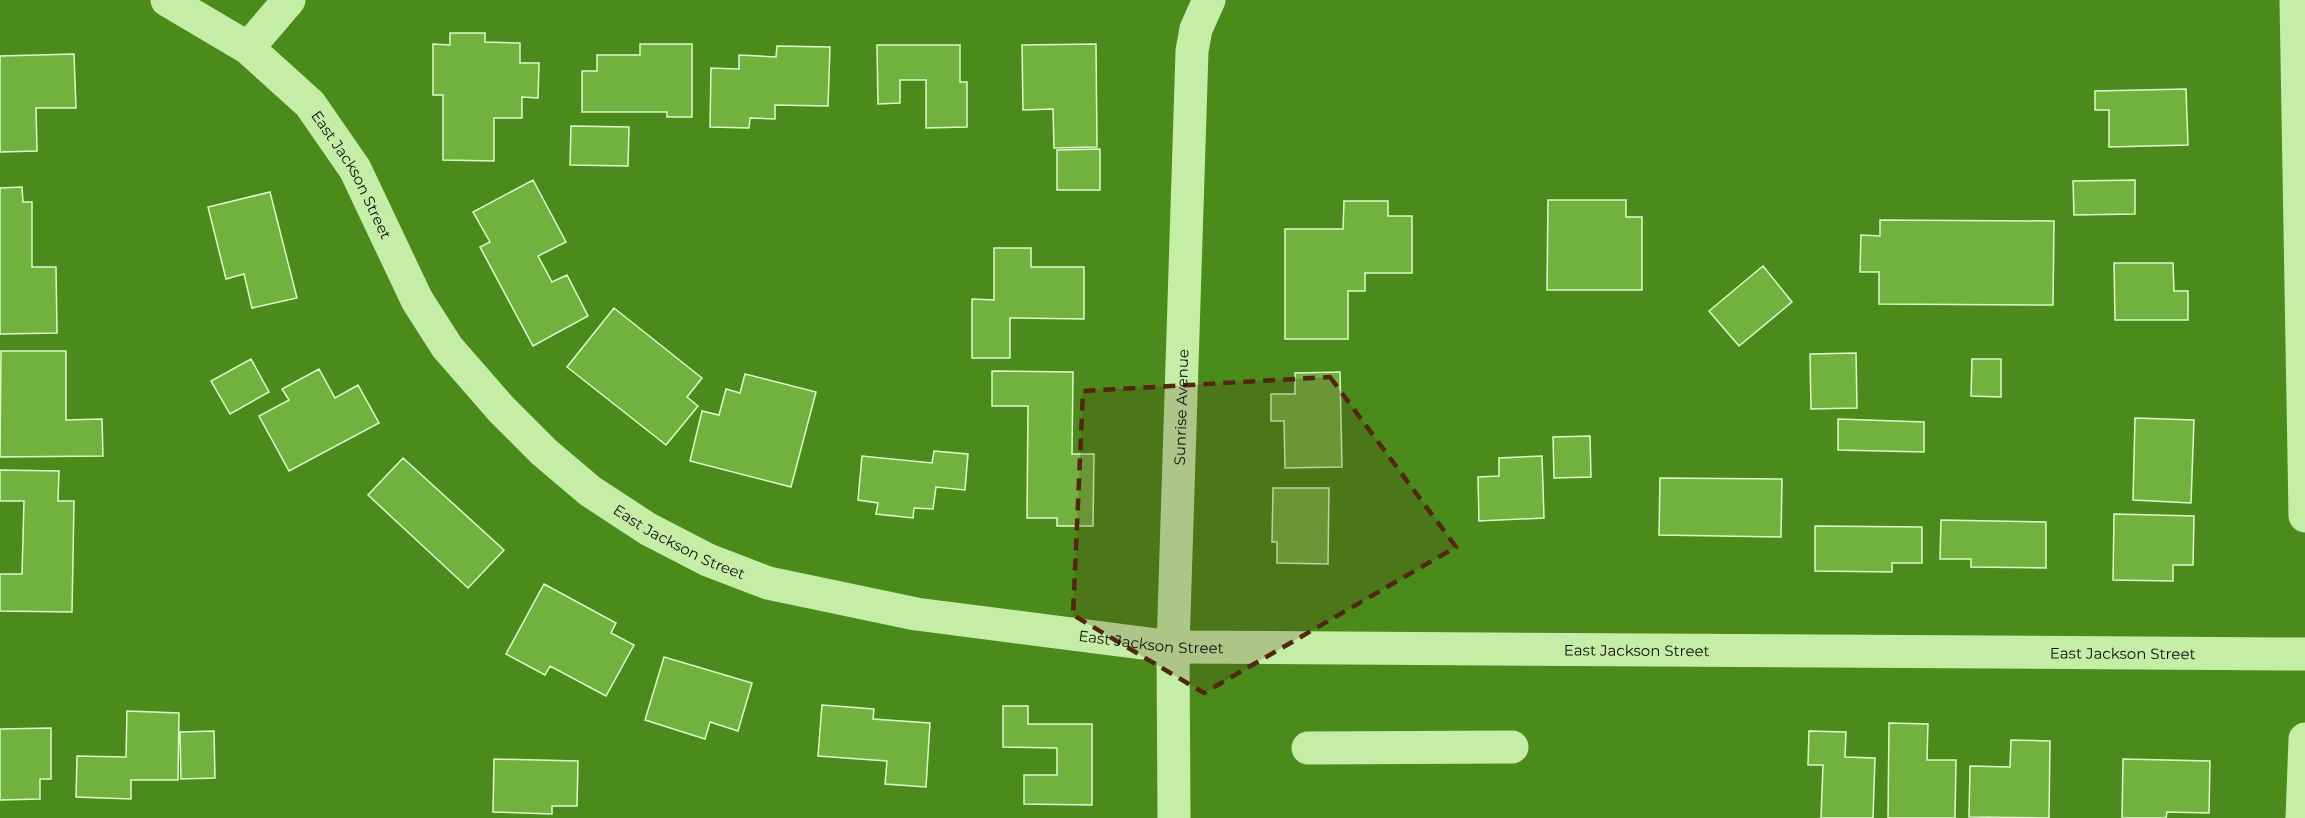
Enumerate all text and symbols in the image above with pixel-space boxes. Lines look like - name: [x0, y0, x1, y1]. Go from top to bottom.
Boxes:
- street label: East Jackson Street: [308, 106, 396, 242]
- street label: Sunrise Avenue: [1169, 349, 1192, 466]
- street label: East Jackson Street: [610, 500, 748, 583]
- street label: East Jackson Street: [1077, 625, 1224, 657]
- street label: East Jackson Street: [1564, 640, 1710, 660]
- street label: East Jackson Street: [2050, 643, 2196, 663]

